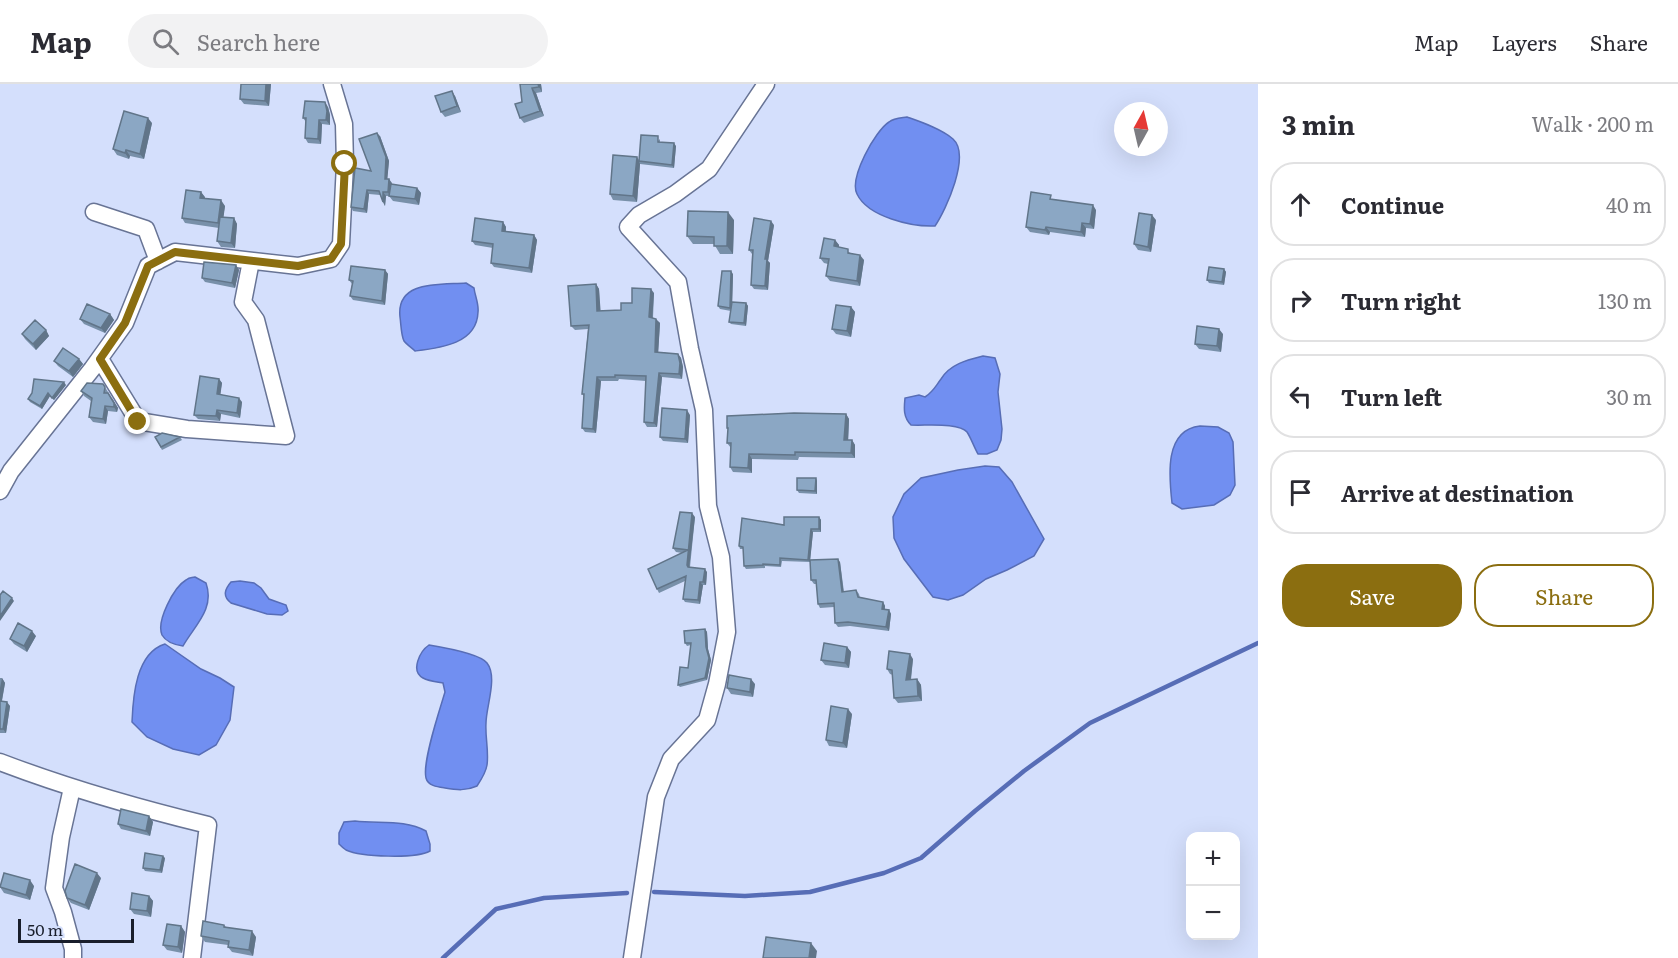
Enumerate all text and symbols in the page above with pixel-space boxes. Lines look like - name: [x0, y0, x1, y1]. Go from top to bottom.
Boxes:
- search box: [128, 14, 548, 68]
- text: Map: [30, 20, 92, 62]
- icon: search: [149, 25, 182, 58]
- text: Search here: [197, 25, 320, 58]
- text: Map: [1414, 26, 1459, 57]
- text: Layers: [1492, 26, 1557, 57]
- text: Share: [1590, 26, 1648, 57]
- north arrow: [1114, 102, 1168, 156]
- text: 3 min: [1282, 104, 1355, 143]
- text: Walk · 200 m: [1531, 108, 1654, 138]
- route start: [331, 150, 357, 176]
- icon: ahead: [1284, 188, 1317, 221]
- text: Continue: [1341, 188, 1444, 221]
- text: 40 m: [1606, 189, 1652, 219]
- icon: right: [1284, 284, 1317, 317]
- text: Turn right: [1341, 284, 1461, 317]
- text: 130 m: [1598, 285, 1652, 315]
- icon: left: [1284, 380, 1317, 413]
- text: Turn left: [1341, 380, 1442, 413]
- text: 30 m: [1606, 381, 1652, 411]
- route end: [124, 408, 150, 434]
- icon: arrive: [1284, 476, 1317, 509]
- text: Arrive at destination: [1341, 476, 1574, 509]
- button: Save: [1282, 564, 1462, 627]
- button: Share: [1474, 564, 1654, 627]
- map controls: [1186, 832, 1240, 940]
- button: +: [1186, 832, 1240, 886]
- button: −: [1186, 886, 1240, 940]
- scale bar: [18, 916, 134, 944]
- text: 50 m: [27, 917, 63, 941]

